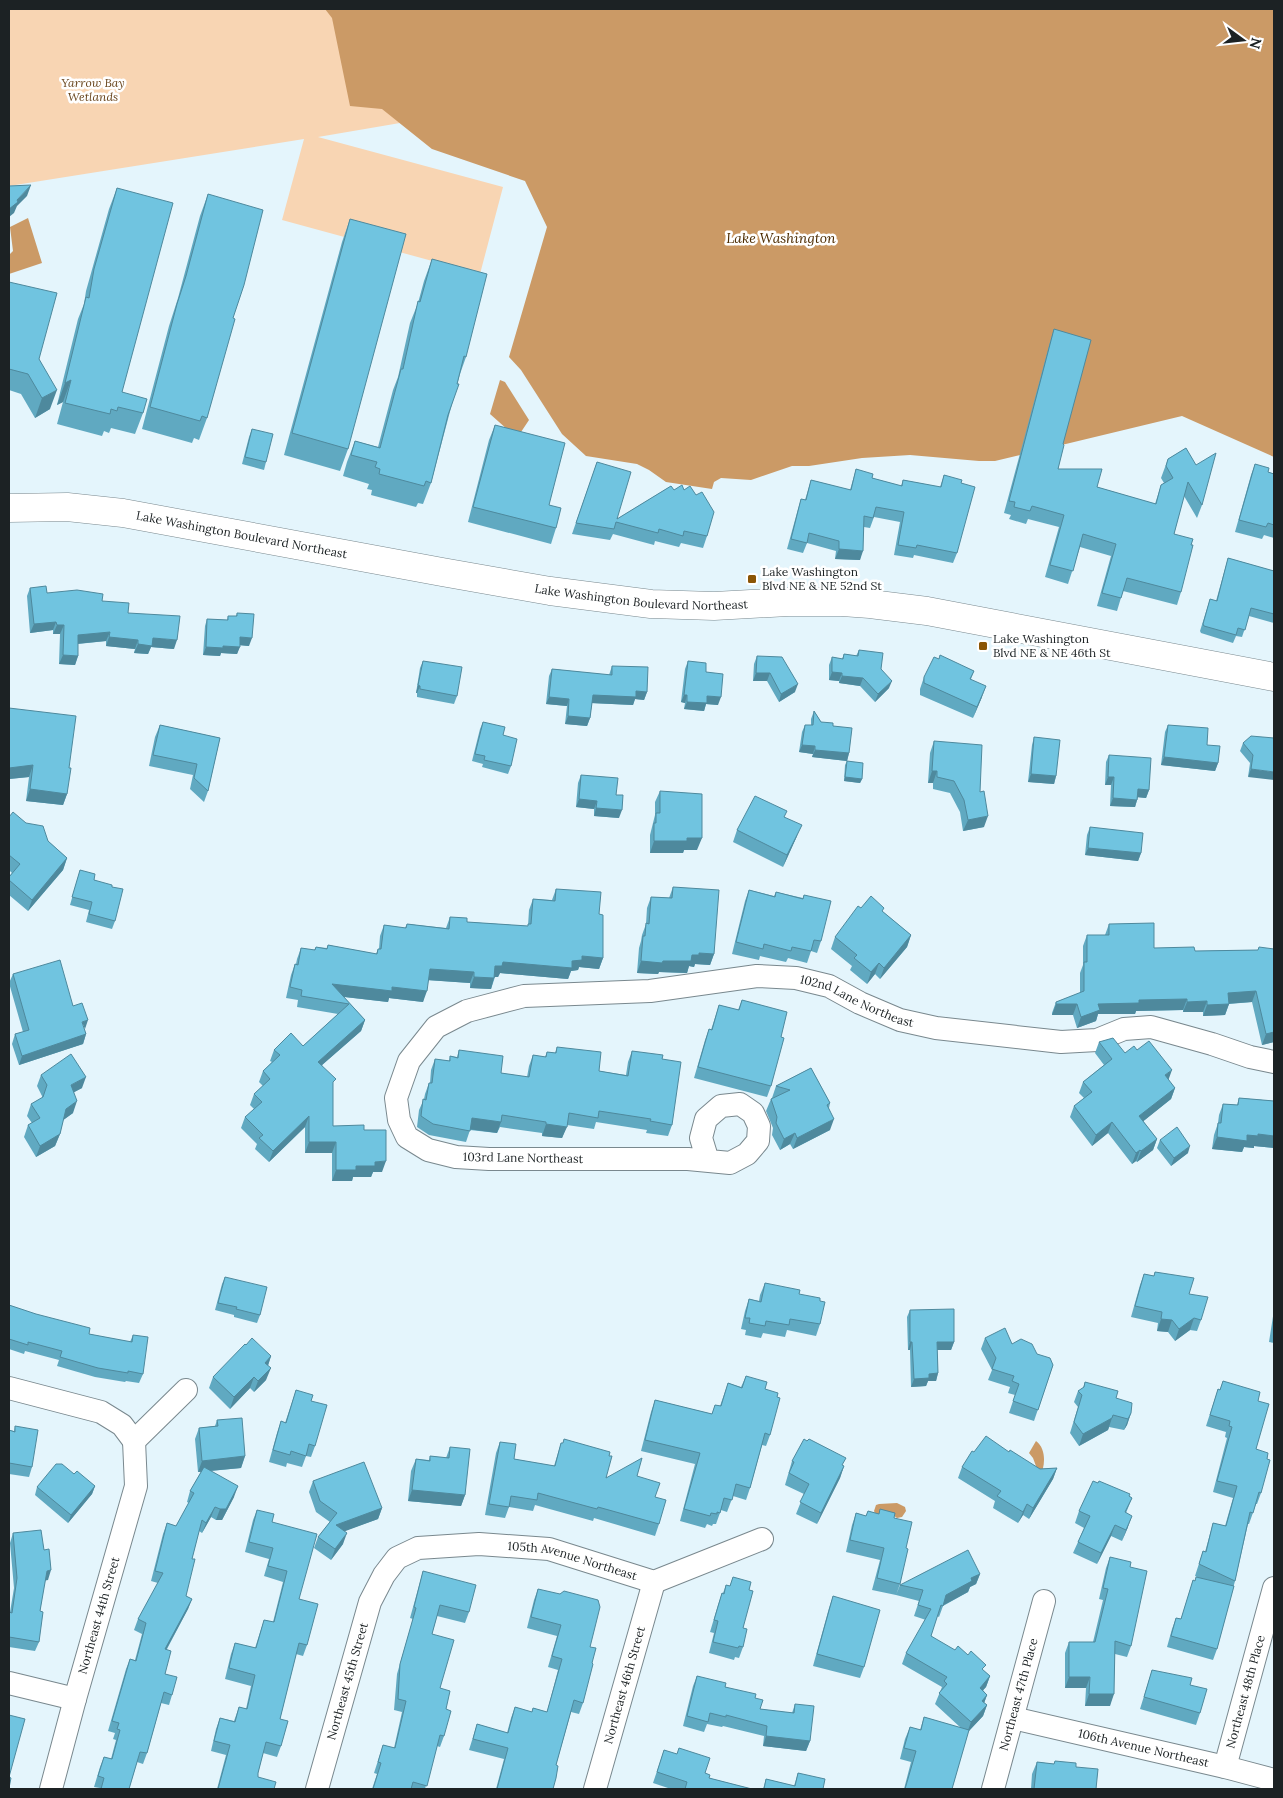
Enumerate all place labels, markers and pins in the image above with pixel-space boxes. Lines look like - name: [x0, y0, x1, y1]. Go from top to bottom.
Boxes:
- place label: Lake Washington Blvd NE & NE 52nd St: [762, 564, 882, 593]
- marker: Lake Washington Blvd NE & NE 52nd St: [746, 573, 758, 585]
- place label: Lake Washington Blvd NE & NE 46th St: [993, 631, 1111, 660]
- marker: Lake Washington Blvd NE & NE 46th St: [977, 640, 989, 652]

